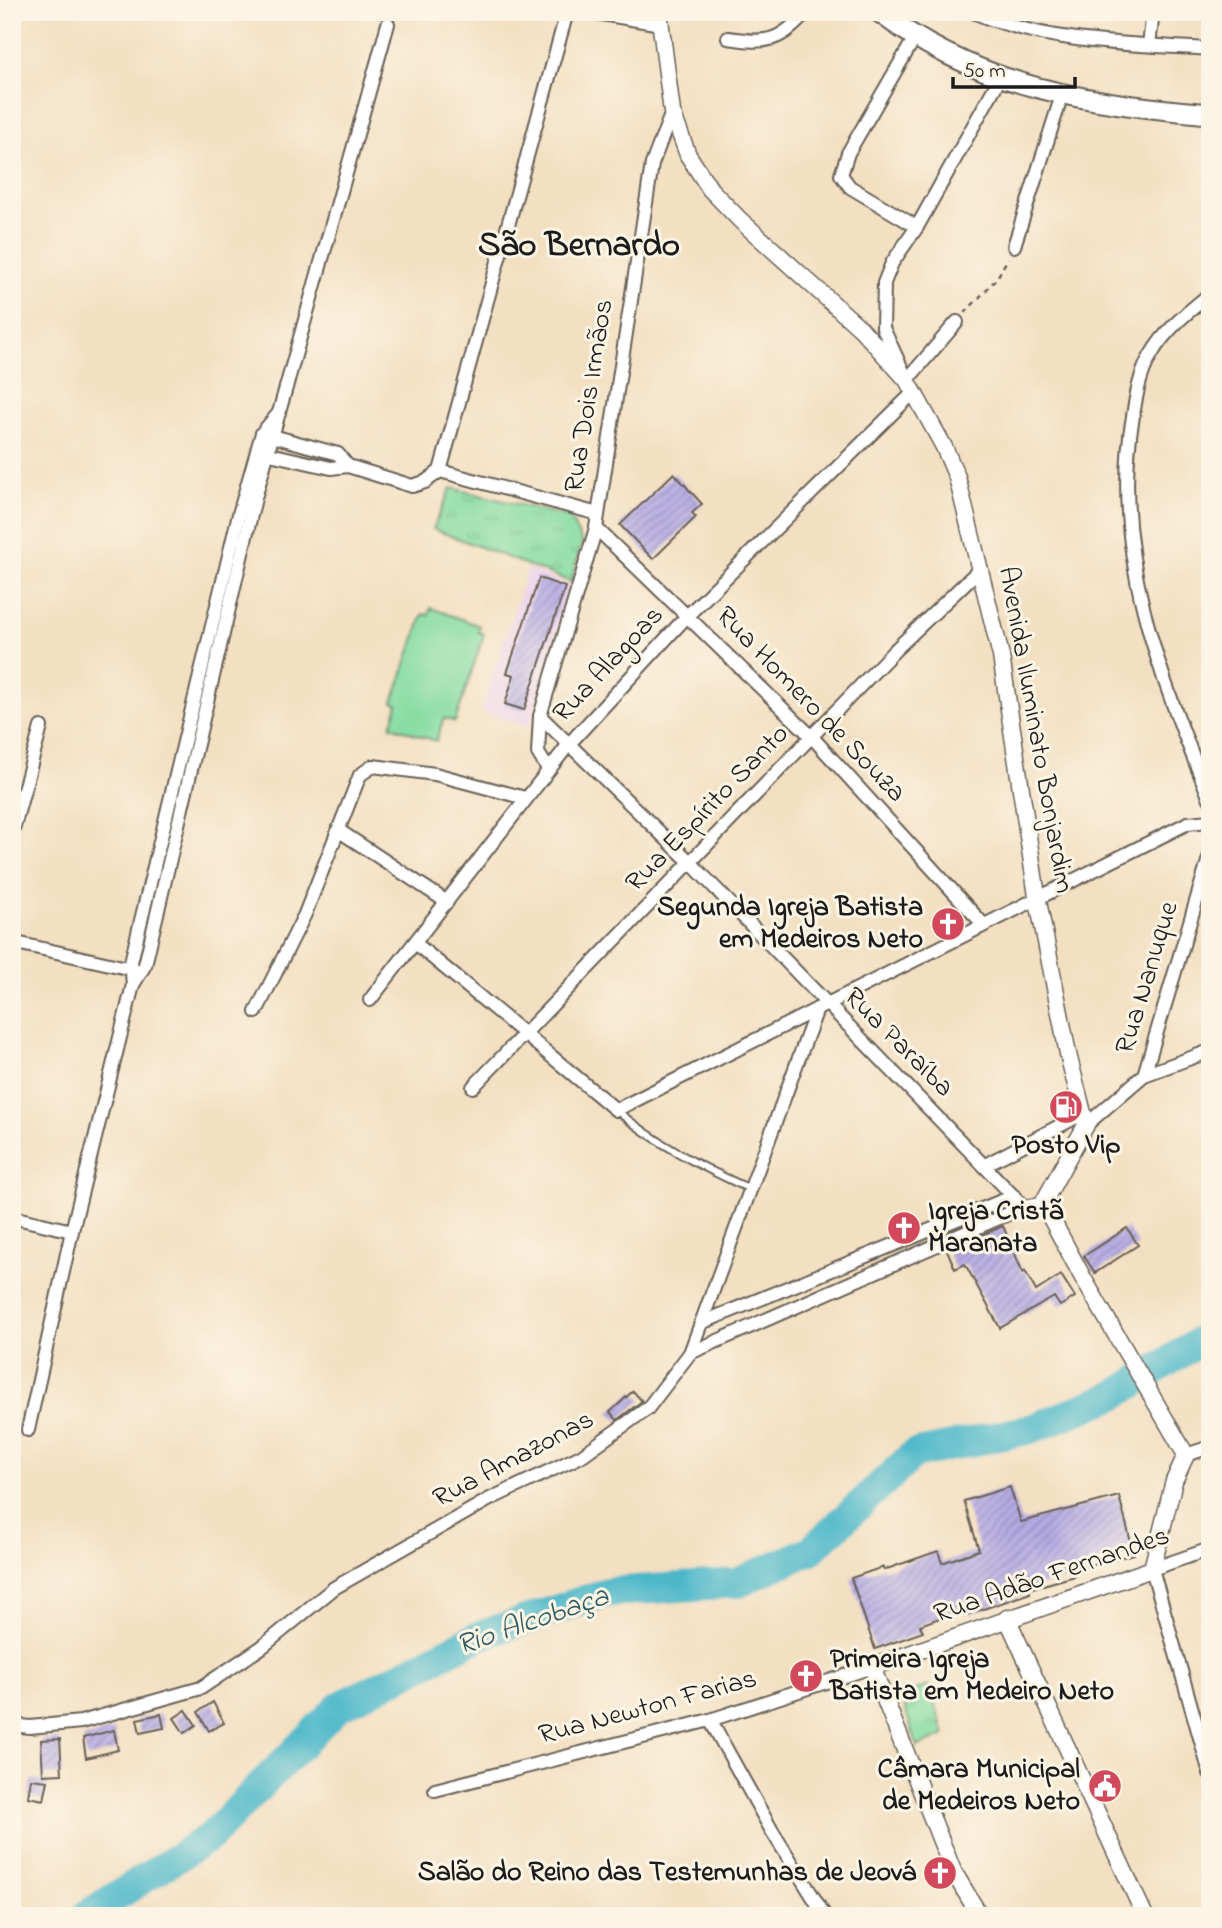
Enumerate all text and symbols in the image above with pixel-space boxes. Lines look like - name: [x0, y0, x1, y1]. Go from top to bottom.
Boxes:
- scale bar: [953, 46, 1075, 90]
- text: 50 m: [963, 57, 1006, 87]
- district label: São Bernardo: [478, 221, 680, 272]
- street label: Rua Dois Irmãos: [555, 297, 625, 495]
- street label: Avenida Iluminato Bonjardim: [986, 563, 1084, 897]
- street label: Rua Alagoas: [544, 597, 674, 733]
- street label: Rua Homero de Souza: [705, 597, 915, 813]
- street label: Rua Espírito Santo: [617, 715, 799, 903]
- place label: Segunda Igreja Batista em Medeiros Neto: [657, 888, 923, 961]
- street label: Rua Nanuque: [1105, 896, 1191, 1059]
- church icon: Segunda Igreja Batista em Medeiros Neto: [929, 905, 967, 943]
- street label: Rua Paraíba: [833, 978, 963, 1108]
- fuel station icon: Posto Vip: [1047, 1088, 1085, 1126]
- place label: Posto Vip: [1011, 1126, 1121, 1167]
- place label: Igreja Cristã Maranata: [928, 1192, 1064, 1265]
- church icon: Igreja Cristã Maranata: [885, 1209, 923, 1247]
- street label: Rua Amazonas: [426, 1400, 602, 1520]
- street label: Rua Adão Fernandes: [929, 1516, 1175, 1636]
- water label: Rio Alcobaça: [451, 1575, 616, 1669]
- place label: Primeira Igreja Batista em Medeiro Neto: [828, 1640, 1114, 1713]
- church icon: Primeira Igreja Batista em Medeiro Neto: [787, 1657, 825, 1695]
- street label: Rua Newton Farias: [534, 1659, 762, 1757]
- place label: Câmara Municipal de Medeiros Neto: [878, 1750, 1080, 1823]
- public building icon: Câmara Municipal de Medeiros Neto: [1086, 1767, 1124, 1805]
- place label: Salão do Reino das Testemunhas de Jeová: [418, 1853, 917, 1894]
- church icon: Salão do Reino das Testemunhas de Jeová: [921, 1854, 959, 1892]

